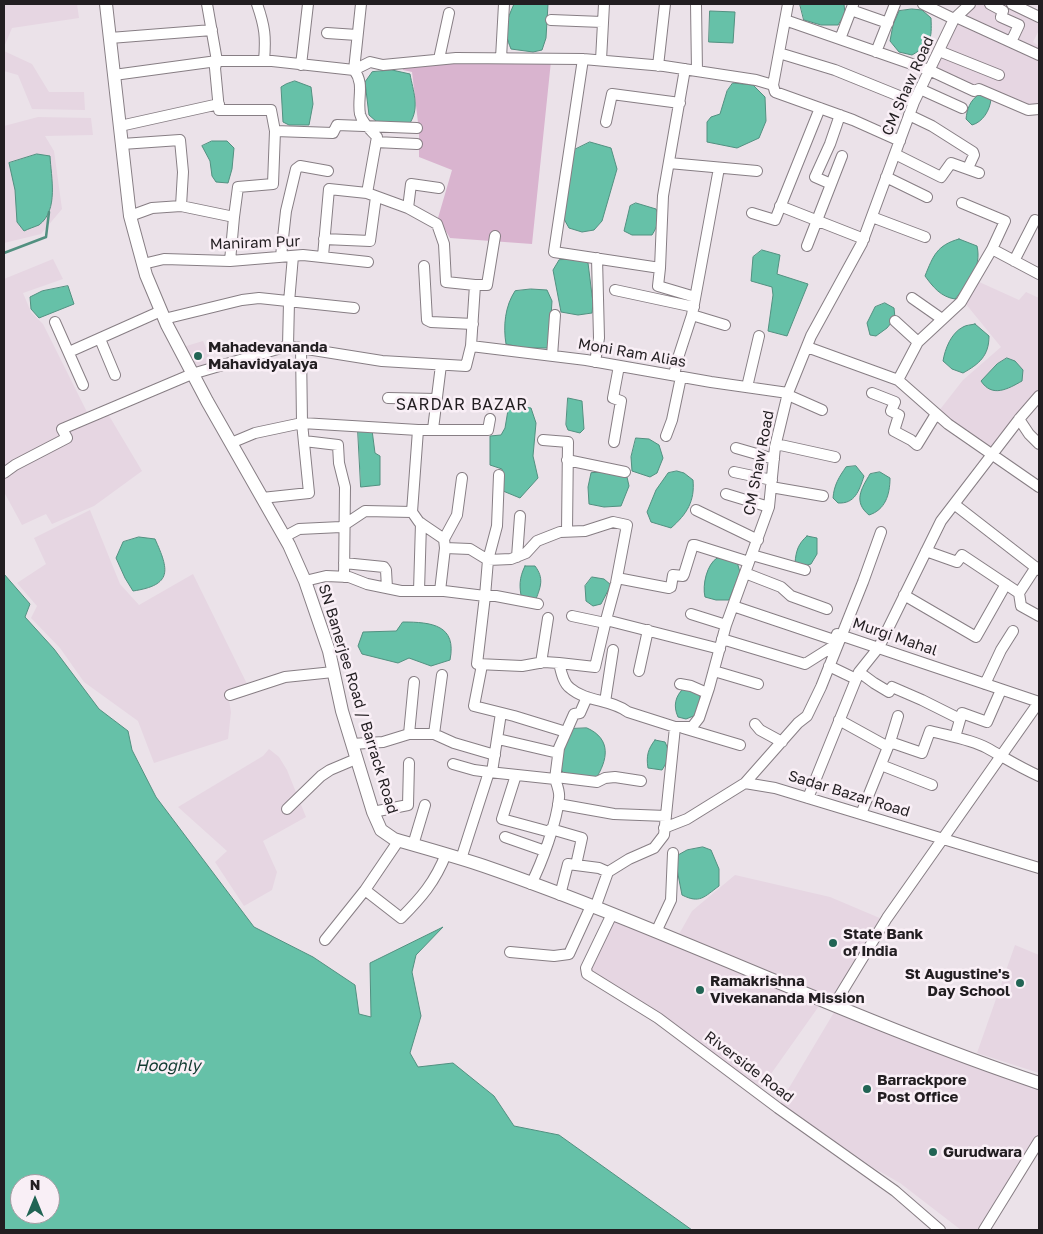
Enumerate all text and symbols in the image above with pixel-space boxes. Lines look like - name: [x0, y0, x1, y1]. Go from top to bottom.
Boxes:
- street label: CM Shaw Road: [878, 34, 938, 138]
- street label: Maniram Pur: [209, 232, 301, 254]
- street label: Moni Ram Alias: [577, 335, 687, 371]
- place label: Mahadevananda Mahavidyalaya: [208, 338, 328, 373]
- marker: Mahadevananda Mahavidyalaya: [192, 350, 204, 362]
- district label: SARDAR BAZAR: [394, 395, 530, 415]
- street label: CM Shaw Road: [740, 409, 778, 517]
- street label: SN Banerjee Road / Barrack Road: [314, 582, 402, 816]
- street label: Murgi Mahal: [850, 614, 940, 660]
- street label: Sadar Bazar Road: [786, 767, 912, 821]
- place label: State Bank of India: [843, 925, 923, 960]
- marker: State Bank of India: [827, 937, 839, 949]
- place label: St Augustine's Day School: [905, 965, 1010, 1000]
- place label: Ramakrishna Vivekananda Mission: [710, 972, 865, 1007]
- marker: St Augustine's Day School: [1014, 977, 1026, 989]
- marker: Ramakrishna Vivekananda Mission: [694, 984, 706, 996]
- street label: Riverside Road: [701, 1028, 797, 1106]
- water label: Hooghly: [136, 1056, 200, 1076]
- place label: Barrackpore Post Office: [877, 1071, 966, 1106]
- marker: Barrackpore Post Office: [861, 1083, 873, 1095]
- place label: Gurudwara: [943, 1143, 1022, 1161]
- marker: Gurudwara: [927, 1146, 939, 1158]
- north arrow: [10, 1174, 60, 1224]
- text: N: [30, 1176, 40, 1193]

